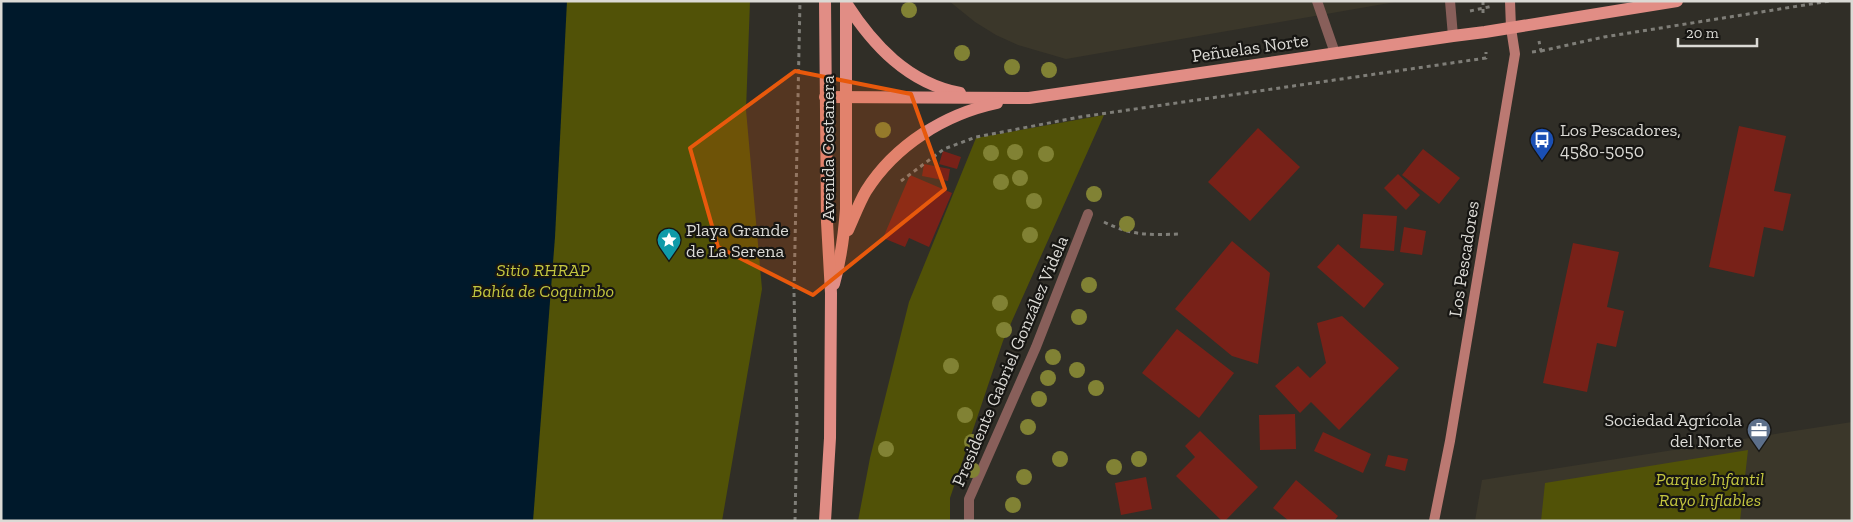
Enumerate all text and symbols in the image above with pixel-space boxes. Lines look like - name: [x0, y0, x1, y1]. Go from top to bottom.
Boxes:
- scale bar: [1678, 15, 1757, 47]
- text: 20 m: [1686, 24, 1719, 42]
- street label: Peñuelas Norte: [1190, 29, 1310, 67]
- street label: Avenida Costanera: [817, 75, 839, 221]
- place label: Los Pescadores, 4580-5050: [1560, 119, 1681, 162]
- bus stop icon: Los Pescadores, 4580-5050: [1529, 127, 1555, 161]
- street label: Los Pescadores: [1444, 199, 1484, 319]
- place label: Playa Grande de La Serena: [686, 219, 789, 262]
- place icon: Playa Grande de La Serena: [656, 227, 682, 261]
- street label: Presidente Gabriel González Videla: [947, 232, 1073, 490]
- park label: Sitio RHRAP Bahía de Coquimbo: [472, 259, 614, 302]
- place label: Sociedad Agrícola del Norte: [1604, 409, 1742, 452]
- office icon: Sociedad Agrícola del Norte: [1746, 417, 1772, 451]
- park label: Parque Infantil Rayo Inflables: [1656, 468, 1764, 511]

